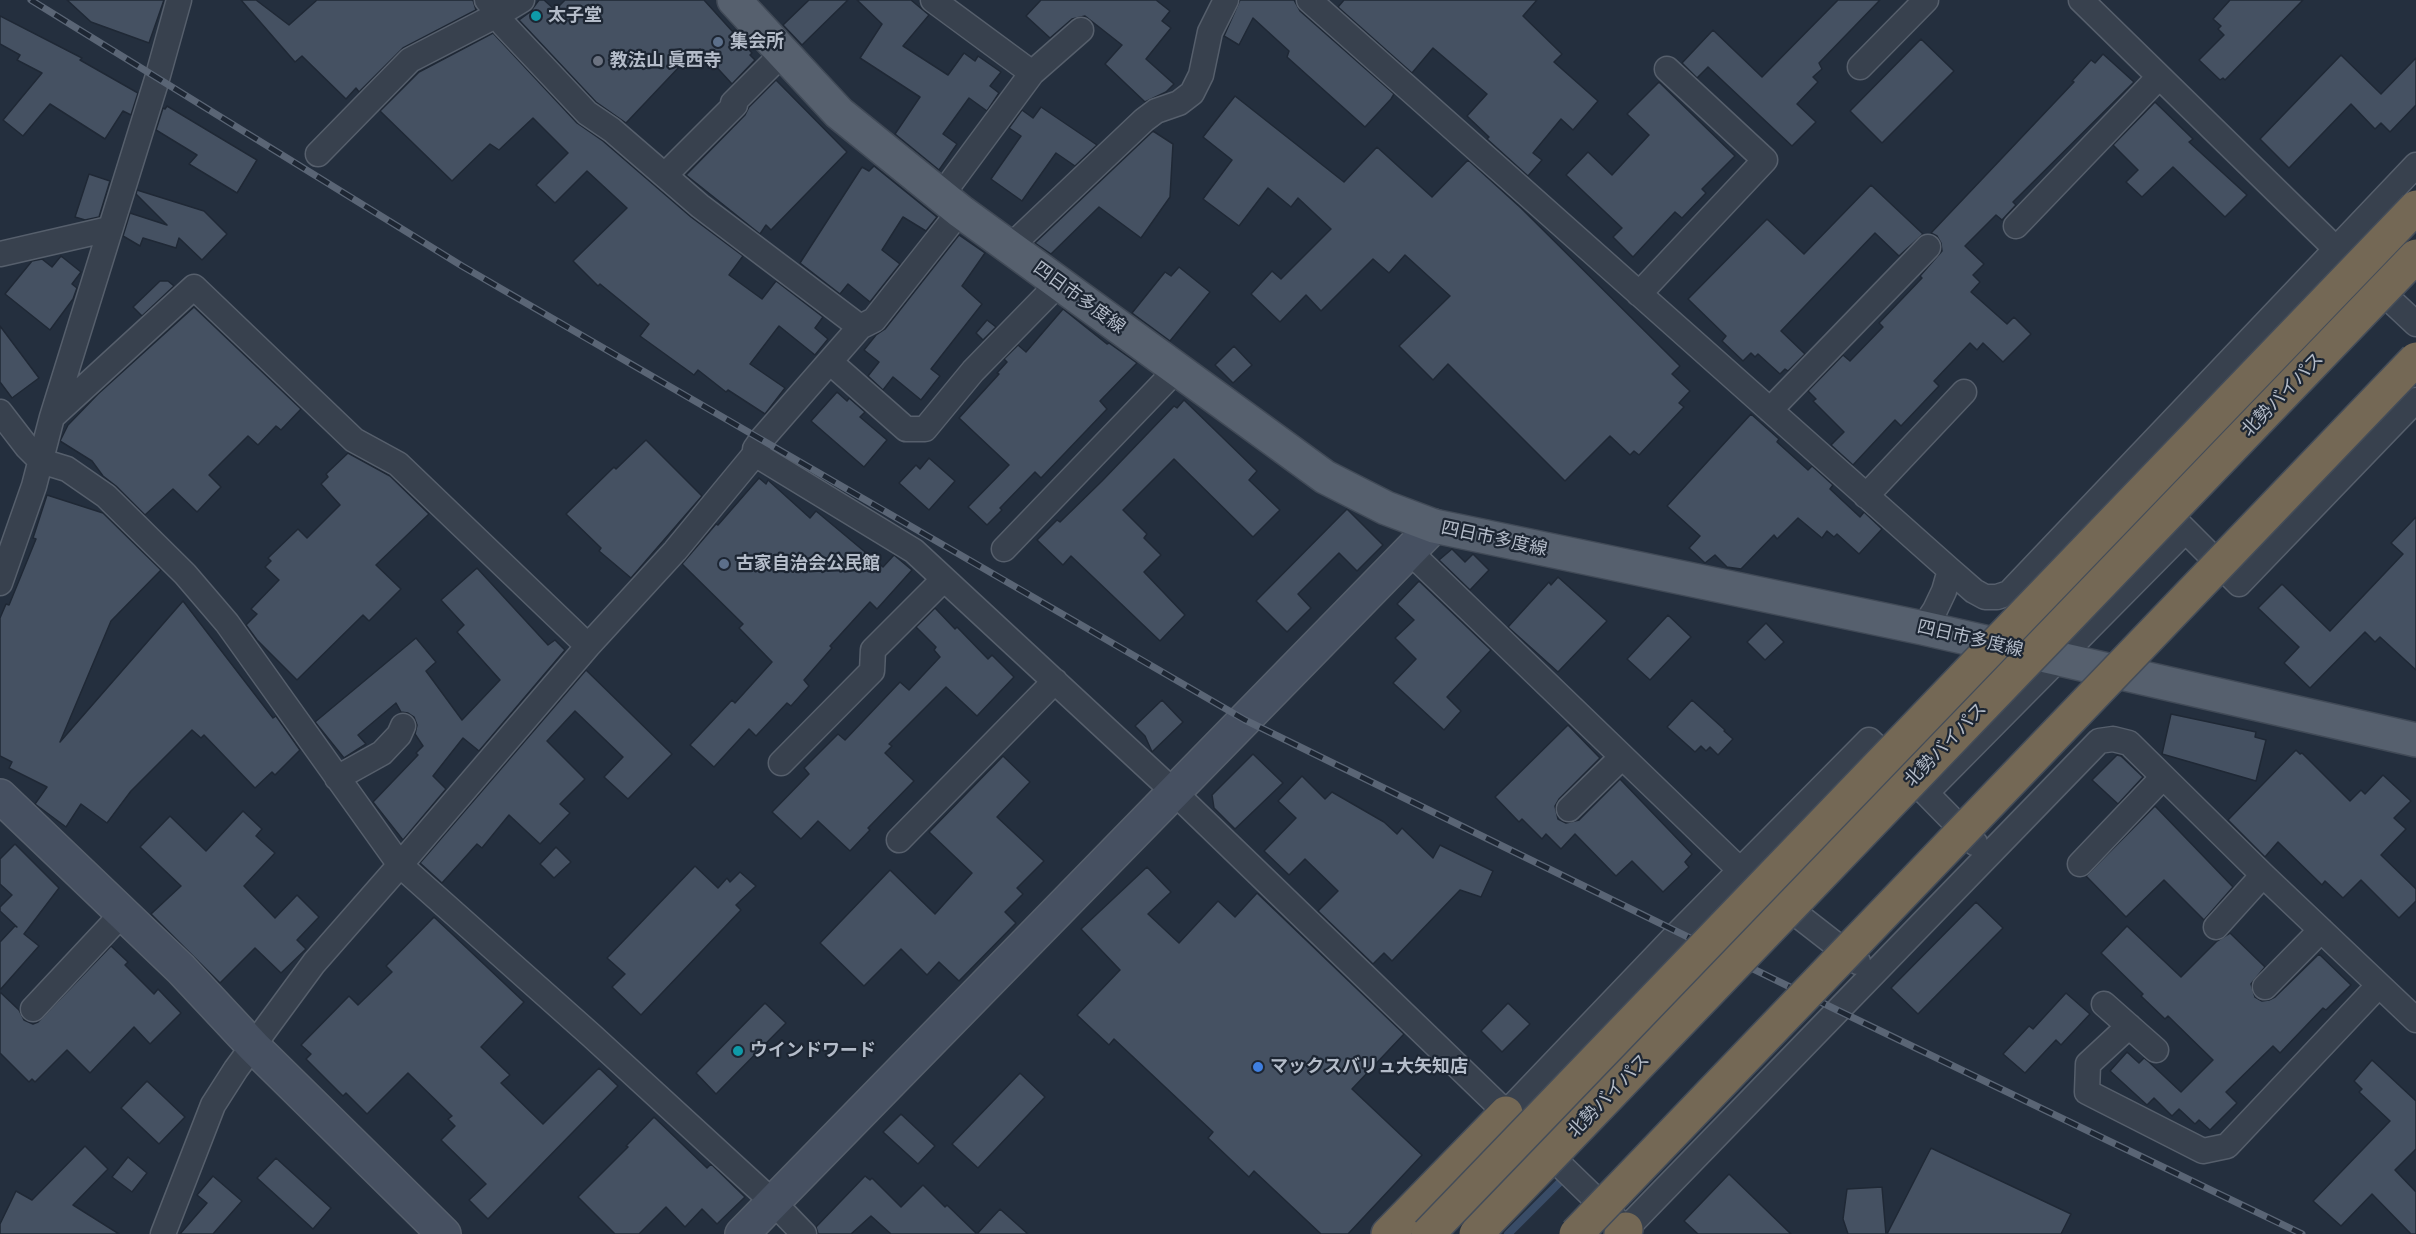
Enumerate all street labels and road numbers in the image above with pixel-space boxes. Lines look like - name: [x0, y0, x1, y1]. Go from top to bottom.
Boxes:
- street label: 四日市多度線: [1029, 258, 1129, 338]
- street label: 北勢バイパス: [2238, 349, 2328, 441]
- street label: 四日市多度線: [1439, 517, 1549, 561]
- street label: 四日市多度線: [1915, 616, 2025, 662]
- street label: 北勢バイパス: [1901, 699, 1991, 791]
- street label: 北勢バイパス: [1564, 1050, 1654, 1142]

